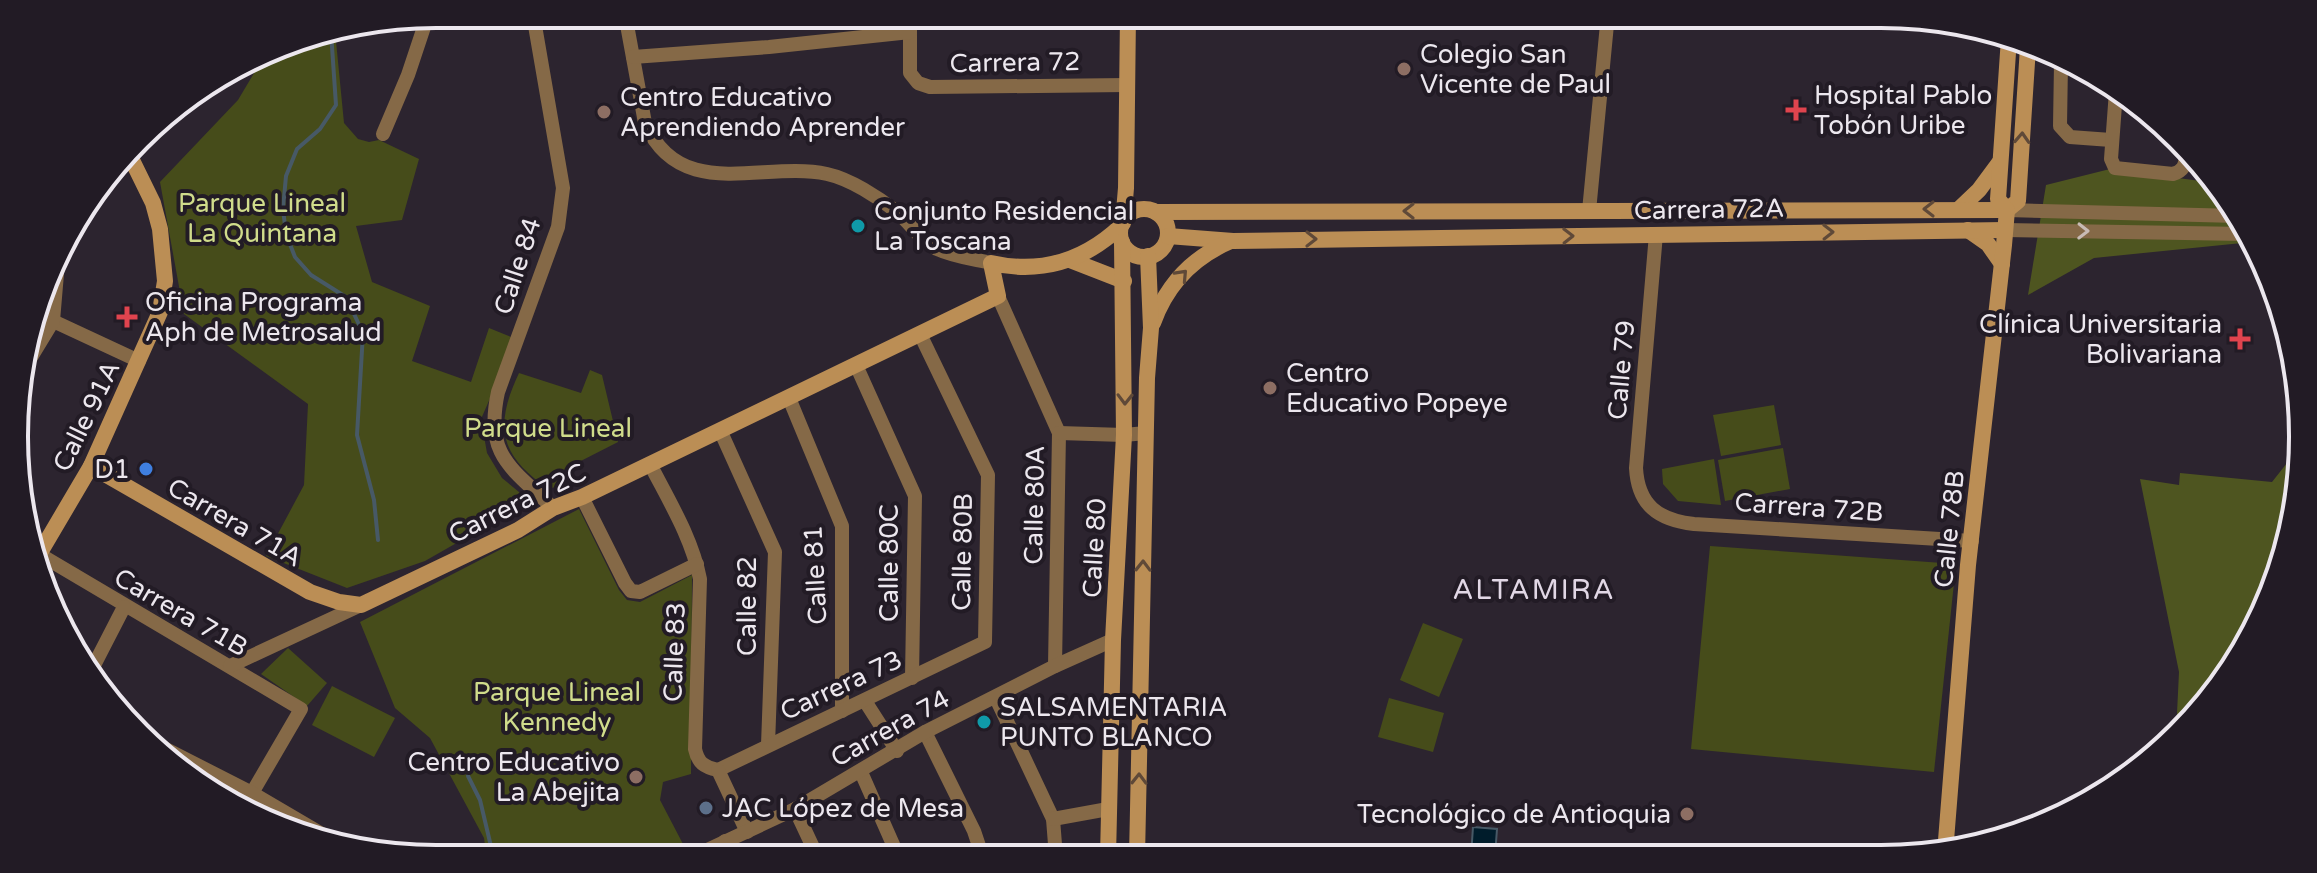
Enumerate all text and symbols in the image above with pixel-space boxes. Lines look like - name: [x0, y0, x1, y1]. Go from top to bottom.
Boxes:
- place label: Colegio San Vicente de Paul: [1420, 39, 1611, 100]
- street label: Carrera 72: [949, 46, 1081, 79]
- marker: Colegio San Vicente de Paul: [1395, 60, 1413, 78]
- place label: Hospital Pablo Tobón Uribe: [1814, 80, 1992, 141]
- place label: Centro Educativo Aprendiendo Aprender: [620, 82, 905, 143]
- marker: Hospital Pablo Tobón Uribe: [1785, 99, 1807, 121]
- marker: Centro Educativo Aprendiendo Aprender: [595, 103, 613, 121]
- one-way arrow: [2013, 131, 2030, 144]
- park label: Parque Lineal La Quintana: [178, 188, 346, 249]
- street label: Carrera 72A: [1634, 193, 1784, 226]
- place label: Conjunto Residencial La Toscana: [874, 196, 1134, 257]
- one-way arrow: [1922, 201, 1935, 218]
- one-way arrow: [1402, 202, 1415, 220]
- street label: Calle 84: [487, 214, 548, 318]
- marker: Conjunto Residencial La Toscana: [849, 217, 867, 235]
- one-way arrow: [1822, 223, 1835, 240]
- one-way arrow: [2077, 223, 2090, 240]
- one-way arrow: [1562, 227, 1575, 244]
- one-way arrow: [1305, 231, 1318, 248]
- one-way arrow: [1172, 269, 1186, 284]
- place label: Oficina Programa Aph de Metrosalud: [145, 287, 382, 348]
- marker: Oficina Programa Aph de Metrosalud: [116, 306, 138, 328]
- place label: Clínica Universitaria Bolivariana: [1979, 309, 2222, 370]
- street label: Calle 79: [1602, 319, 1641, 421]
- marker: Clínica Universitaria Bolivariana: [2229, 328, 2251, 350]
- street label: Calle 91A: [46, 356, 127, 477]
- place label: Centro Educativo Popeye: [1286, 358, 1508, 419]
- marker: Centro Educativo Popeye: [1261, 379, 1279, 397]
- one-way arrow: [1116, 393, 1133, 406]
- park label: Parque Lineal: [464, 413, 632, 444]
- street label: Calle 80A: [1018, 445, 1051, 565]
- place label: D1: [94, 454, 130, 485]
- street label: Carrera 72C: [443, 457, 591, 550]
- marker: D1: [137, 460, 155, 478]
- street label: Calle 78B: [1928, 469, 1971, 589]
- street label: Carrera 71A: [162, 471, 308, 573]
- street label: Carrera 72B: [1734, 487, 1884, 528]
- street label: Calle 80B: [946, 493, 979, 611]
- street label: Calle 80: [1076, 497, 1113, 599]
- street label: Calle 80C: [874, 504, 905, 622]
- street label: Calle 81: [797, 524, 834, 626]
- street label: Calle 82: [732, 556, 763, 656]
- one-way arrow: [1134, 559, 1152, 572]
- street label: Carrera 71B: [109, 562, 253, 663]
- district label: ALTAMIRA: [1452, 573, 1616, 607]
- street label: Calle 83: [657, 602, 692, 702]
- street label: Carrera 73: [775, 644, 907, 727]
- park label: Parque Lineal Kennedy: [473, 677, 641, 738]
- street label: Carrera 74: [825, 683, 955, 774]
- place label: SALSAMENTARIA PUNTO BLANCO: [1000, 692, 1227, 753]
- marker: SALSAMENTARIA PUNTO BLANCO: [975, 713, 993, 731]
- place label: Centro Educativo La Abejita: [408, 747, 620, 808]
- marker: Centro Educativo La Abejita: [627, 768, 645, 786]
- one-way arrow: [1130, 772, 1148, 785]
- place label: JAC López de Mesa: [722, 793, 964, 824]
- marker: JAC López de Mesa: [697, 799, 715, 817]
- place label: Tecnológico de Antioquia: [1357, 799, 1671, 830]
- marker: Tecnológico de Antioquia: [1678, 805, 1696, 823]

